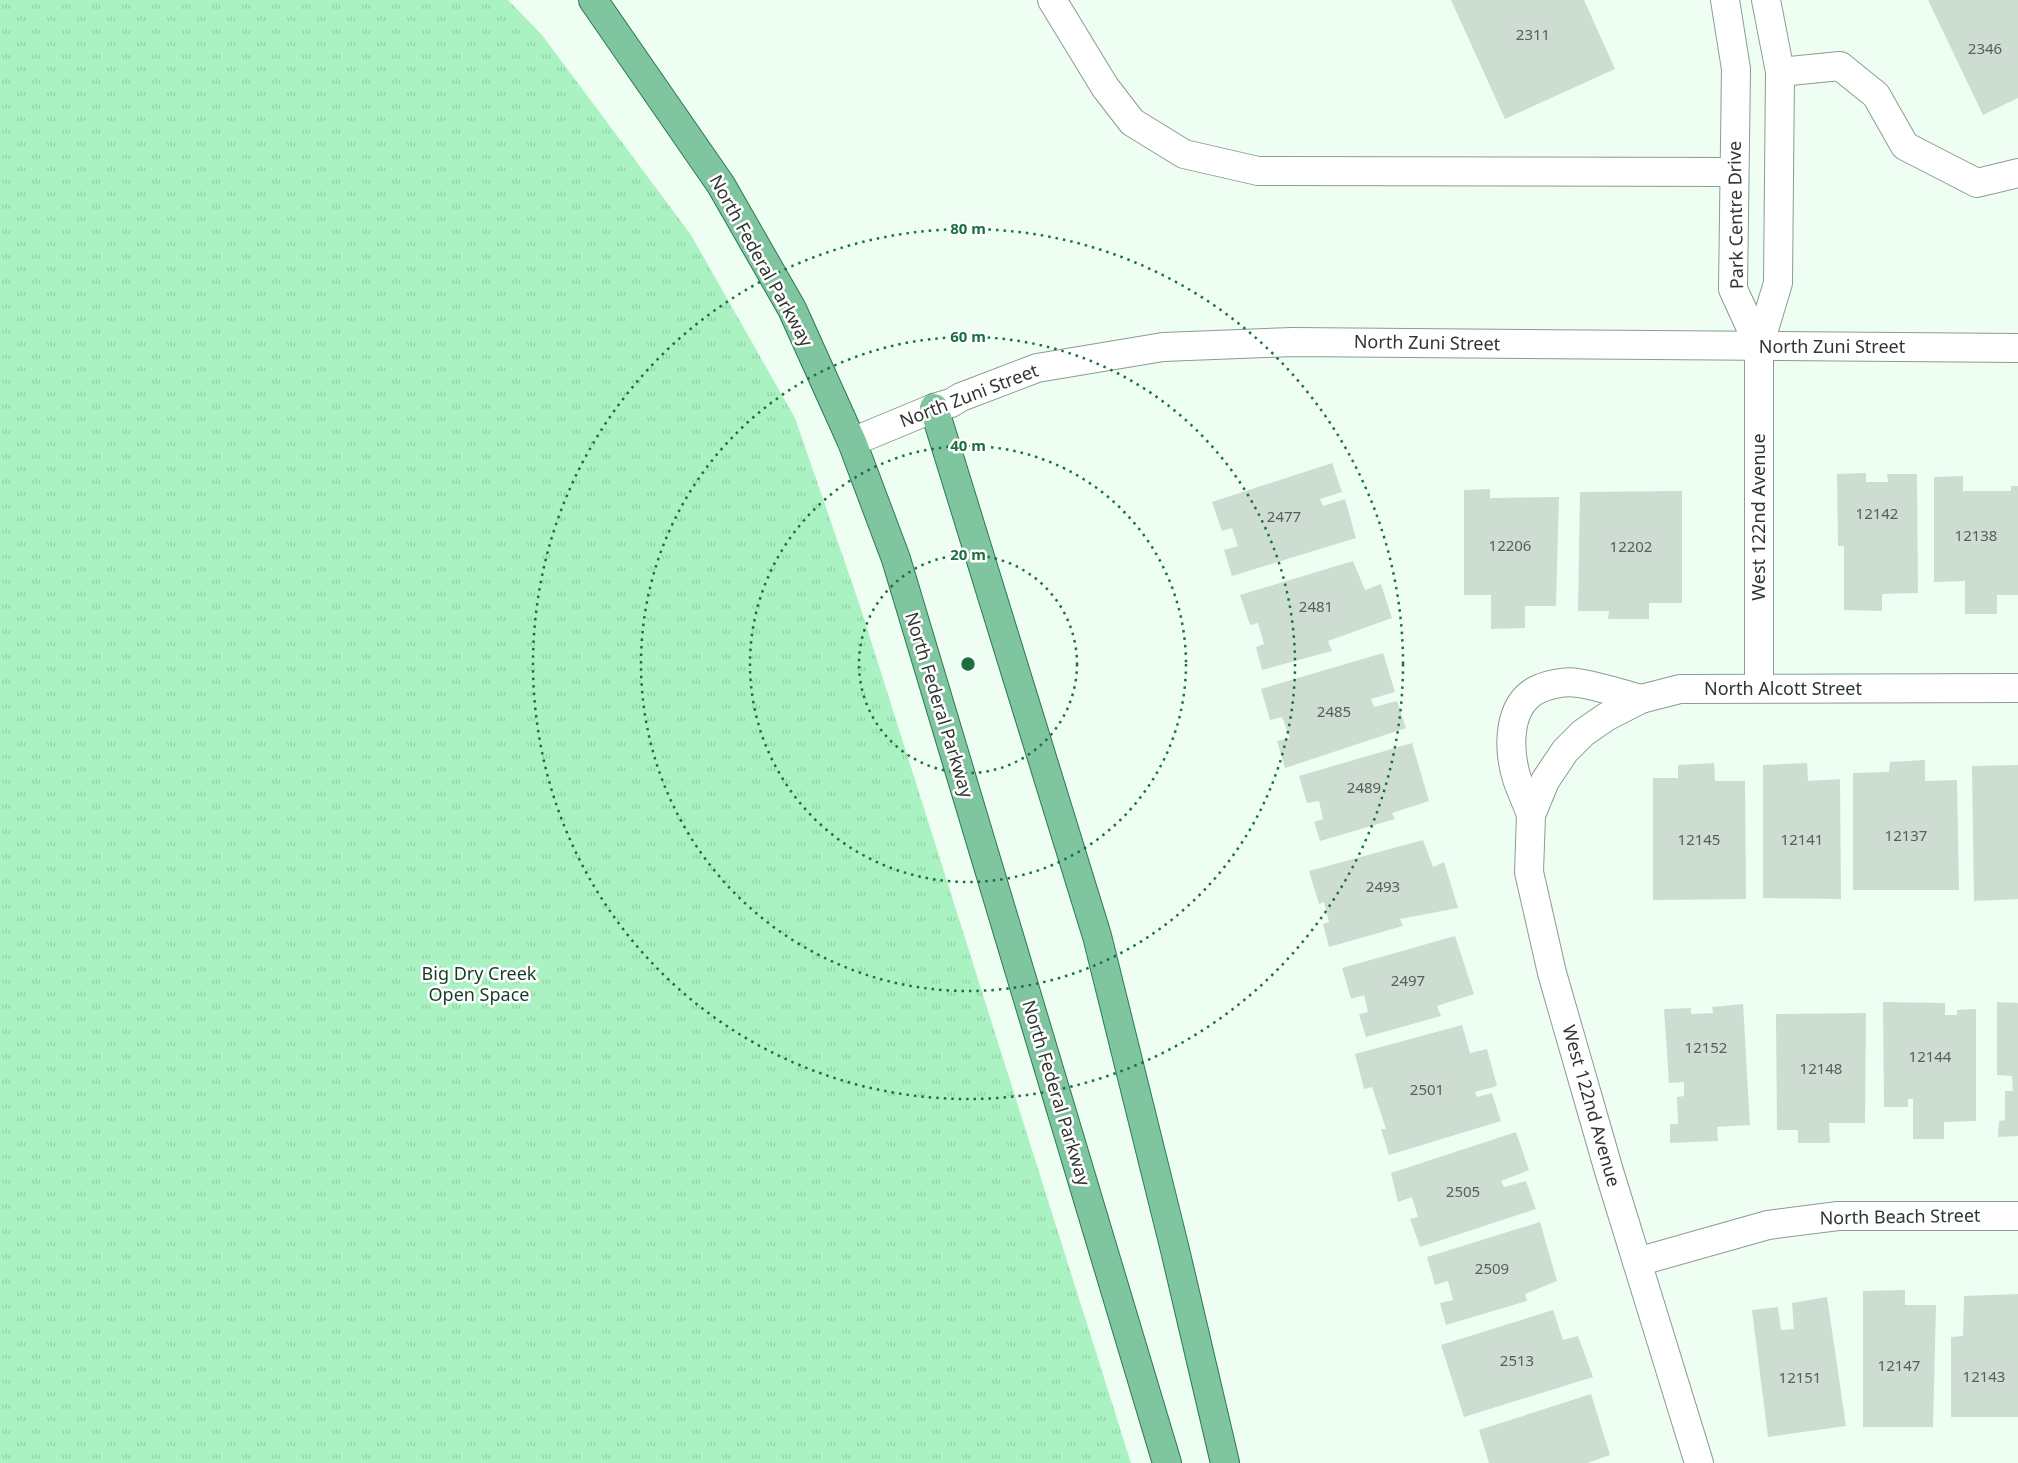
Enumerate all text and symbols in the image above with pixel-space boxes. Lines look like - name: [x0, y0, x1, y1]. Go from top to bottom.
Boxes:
- house number: 2311: [1516, 24, 1550, 44]
- house number: 2346: [1968, 38, 2002, 58]
- street label: Park Centre Drive: [1722, 141, 1748, 289]
- street label: North Federal Parkway: [705, 170, 820, 351]
- text: 80 m: [950, 218, 986, 238]
- text: 60 m: [950, 326, 986, 346]
- street label: North Zuni Street: [1354, 329, 1501, 355]
- street label: North Zuni Street: [1759, 334, 1906, 358]
- street label: North Zuni Street: [896, 357, 1042, 433]
- street label: West 122nd Avenue: [1746, 433, 1770, 601]
- text: 40 m: [950, 435, 986, 455]
- house number: 12142: [1856, 503, 1898, 523]
- house number: 2477: [1267, 506, 1301, 526]
- house number: 12138: [1955, 525, 1997, 545]
- house number: 12206: [1489, 535, 1531, 555]
- house number: 12202: [1610, 536, 1652, 556]
- text: 20 m: [950, 544, 986, 564]
- house number: 2481: [1299, 596, 1333, 616]
- street label: North Federal Parkway: [900, 609, 980, 801]
- centre of rings: [959, 655, 977, 673]
- street label: North Alcott Street: [1704, 676, 1862, 700]
- house number: 2485: [1317, 701, 1351, 721]
- house number: 2489: [1347, 777, 1381, 797]
- house number: 12137: [1885, 825, 1927, 845]
- house number: 12145: [1678, 829, 1720, 849]
- house number: 12141: [1781, 829, 1823, 849]
- house number: 2493: [1366, 876, 1400, 896]
- park label: Big Dry Creek Open Space: [422, 961, 537, 1006]
- house number: 2497: [1391, 970, 1425, 990]
- street label: North Federal Parkway: [1017, 997, 1097, 1189]
- street label: West 122nd Avenue: [1557, 1022, 1627, 1189]
- house number: 12152: [1685, 1037, 1727, 1057]
- house number: 12144: [1909, 1046, 1952, 1066]
- house number: 12148: [1800, 1058, 1842, 1078]
- house number: 2501: [1410, 1079, 1444, 1099]
- house number: 2505: [1446, 1181, 1480, 1201]
- street label: North Beach Street: [1819, 1203, 1981, 1229]
- house number: 2509: [1475, 1258, 1509, 1278]
- house number: 2513: [1500, 1350, 1534, 1370]
- house number: 12147: [1878, 1355, 1920, 1375]
- house number: 12143: [1963, 1366, 2005, 1386]
- house number: 12151: [1779, 1367, 1821, 1387]

